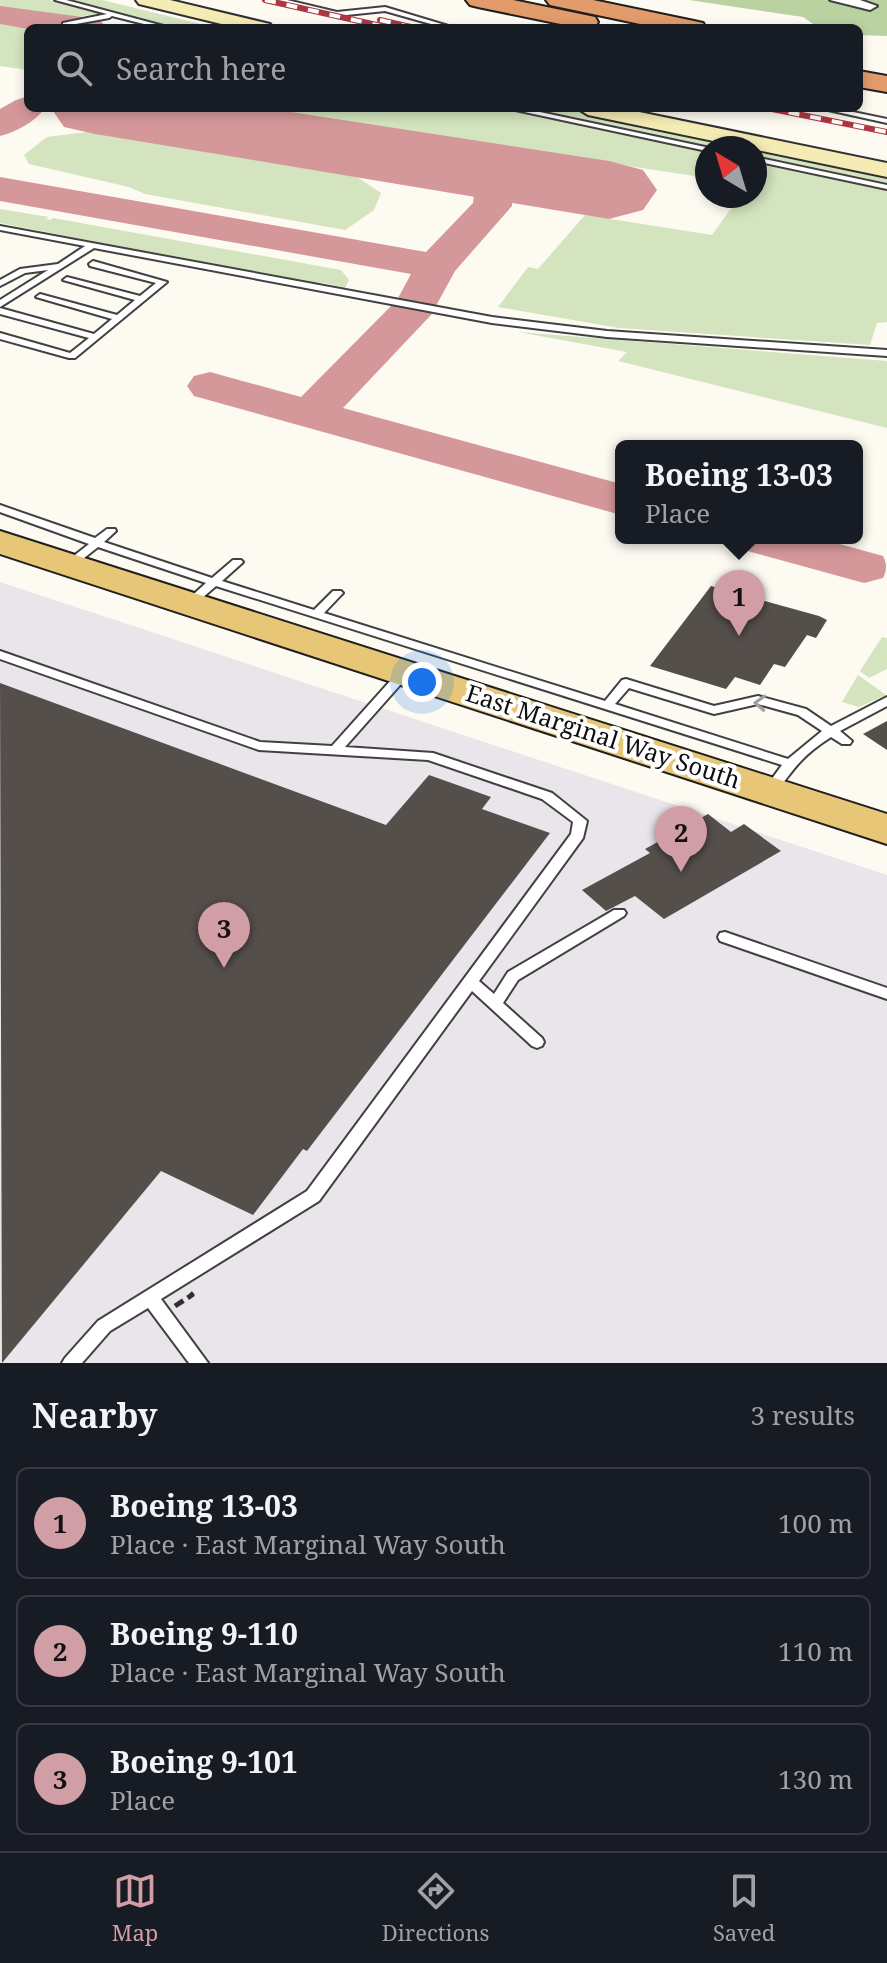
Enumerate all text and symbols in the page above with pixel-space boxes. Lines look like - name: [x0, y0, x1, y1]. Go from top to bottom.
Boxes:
- search box: [24, 24, 863, 112]
- icon: search: [52, 46, 96, 90]
- text: Search here: [116, 48, 286, 89]
- north arrow: [695, 136, 767, 208]
- popup: [615, 440, 863, 544]
- text: Boeing 13-03: [645, 454, 833, 495]
- text: Place: [645, 495, 710, 531]
- pin: 1: [713, 570, 765, 636]
- your location: [402, 662, 442, 702]
- street label: East Marginal Way South: [462, 676, 745, 796]
- one-way arrow: [753, 695, 766, 712]
- pin: 2: [655, 806, 707, 872]
- pin: 3: [198, 902, 250, 968]
- text: Nearby: [32, 1392, 158, 1438]
- text: 3 results: [750, 1397, 855, 1433]
- text: Boeing 13-03: [110, 1485, 298, 1526]
- text: 1: [53, 1505, 67, 1541]
- text: 100 m: [778, 1505, 853, 1541]
- text: Place · East Marginal Way South: [110, 1526, 506, 1562]
- text: Boeing 9-110: [110, 1613, 298, 1654]
- text: 2: [53, 1633, 67, 1669]
- text: 110 m: [778, 1633, 853, 1669]
- text: Place · East Marginal Way South: [110, 1654, 506, 1690]
- text: Boeing 9-101: [110, 1741, 298, 1782]
- text: 3: [53, 1761, 67, 1797]
- text: 130 m: [778, 1761, 853, 1797]
- text: Place: [110, 1782, 175, 1818]
- tab: Map: [112, 1869, 158, 1947]
- tab: Directions: [382, 1869, 489, 1947]
- tab: Saved: [713, 1869, 775, 1947]

